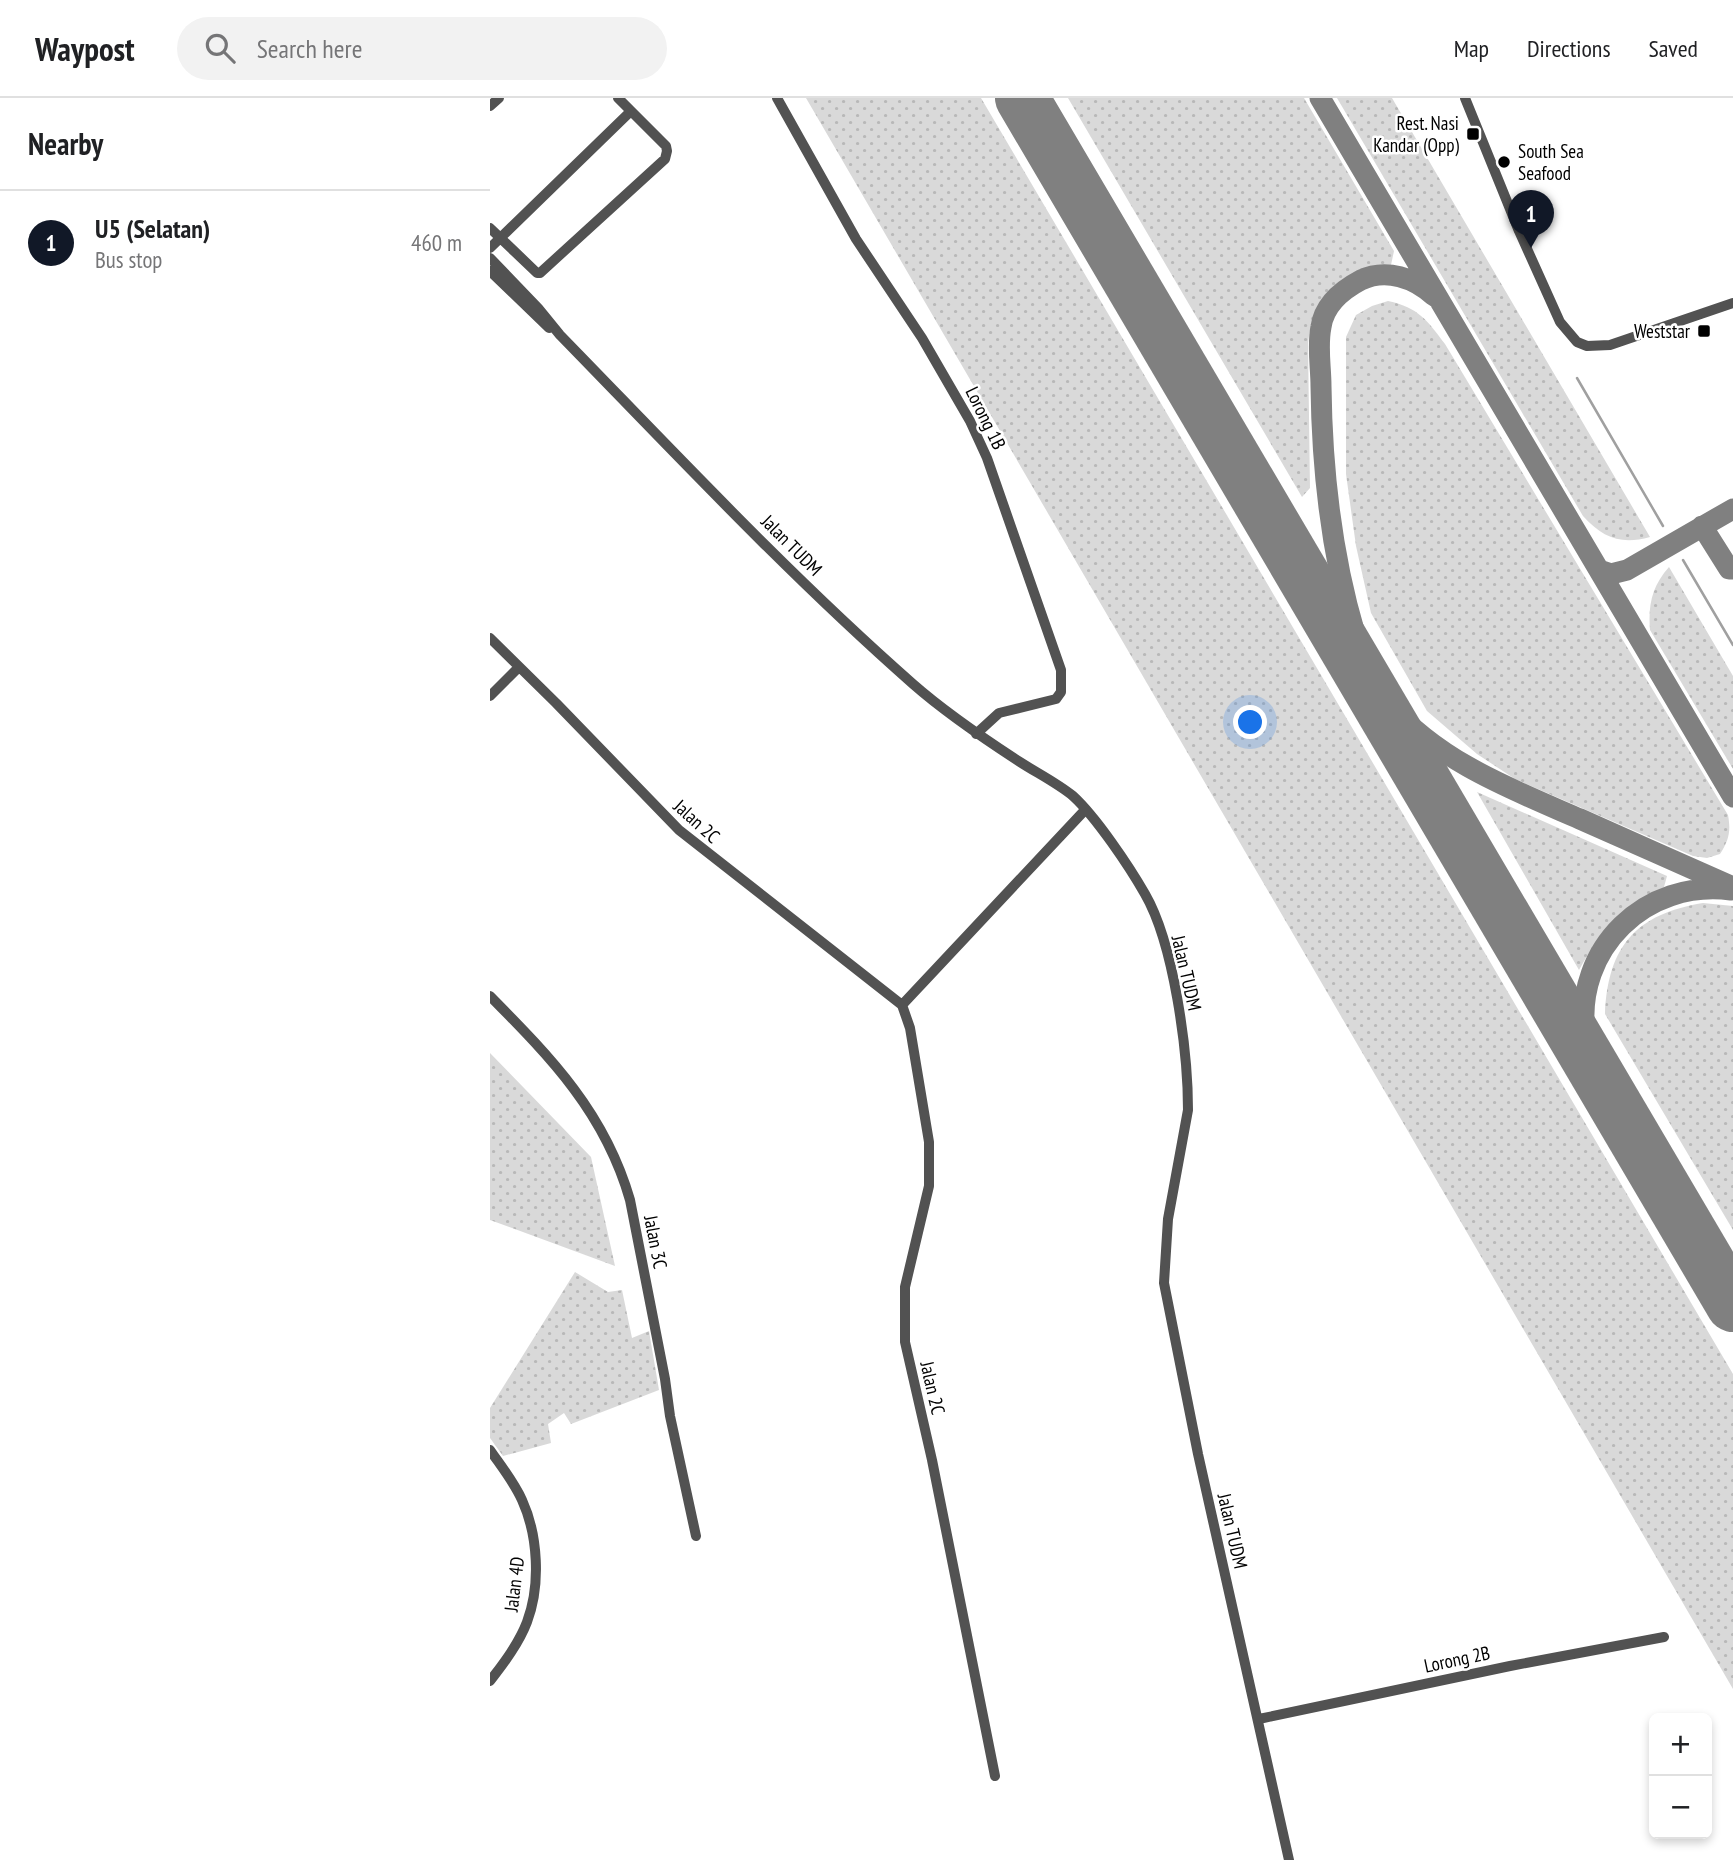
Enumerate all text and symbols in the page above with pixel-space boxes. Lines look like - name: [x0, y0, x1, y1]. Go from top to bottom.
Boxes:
- search box: [177, 17, 667, 80]
- text: Waypost: [35, 27, 135, 70]
- icon: search: [201, 29, 239, 67]
- text: Search here: [257, 32, 362, 65]
- text: Map: [1454, 33, 1489, 64]
- text: Directions: [1527, 33, 1611, 64]
- text: Saved: [1649, 33, 1698, 64]
- place label: Rest. Nasi Kandar (Opp): [1373, 111, 1460, 157]
- text: Nearby: [28, 124, 103, 163]
- marker: Rest. Nasi Kandar (Opp): [1465, 126, 1481, 142]
- place label: South Sea Seafood: [1518, 139, 1584, 185]
- marker: South Sea Seafood: [1496, 154, 1512, 170]
- pin: 1: [1508, 190, 1554, 248]
- text: U5 (Selatan): [95, 212, 210, 245]
- text: 1: [46, 228, 57, 257]
- text: 460 m: [411, 228, 462, 257]
- text: Bus stop: [95, 245, 162, 274]
- place label: Weststar: [1634, 319, 1691, 343]
- marker: Weststar: [1696, 323, 1712, 339]
- street label: Lorong 1B: [961, 383, 1011, 453]
- street label: Jalan TUDM: [756, 509, 828, 581]
- your location: [1233, 705, 1267, 739]
- street label: Jalan 2C: [668, 793, 725, 848]
- street label: Jalan TUDM: [1166, 932, 1207, 1013]
- street label: Jalan 3C: [639, 1212, 673, 1271]
- street label: Jalan 2C: [915, 1358, 951, 1417]
- street label: Jalan TUDM: [1212, 1490, 1253, 1571]
- street label: Jalan 4D: [499, 1555, 529, 1614]
- street label: Lorong 2B: [1422, 1640, 1492, 1678]
- map controls: [1649, 1713, 1712, 1839]
- button: +: [1649, 1713, 1712, 1776]
- button: −: [1649, 1776, 1712, 1839]

